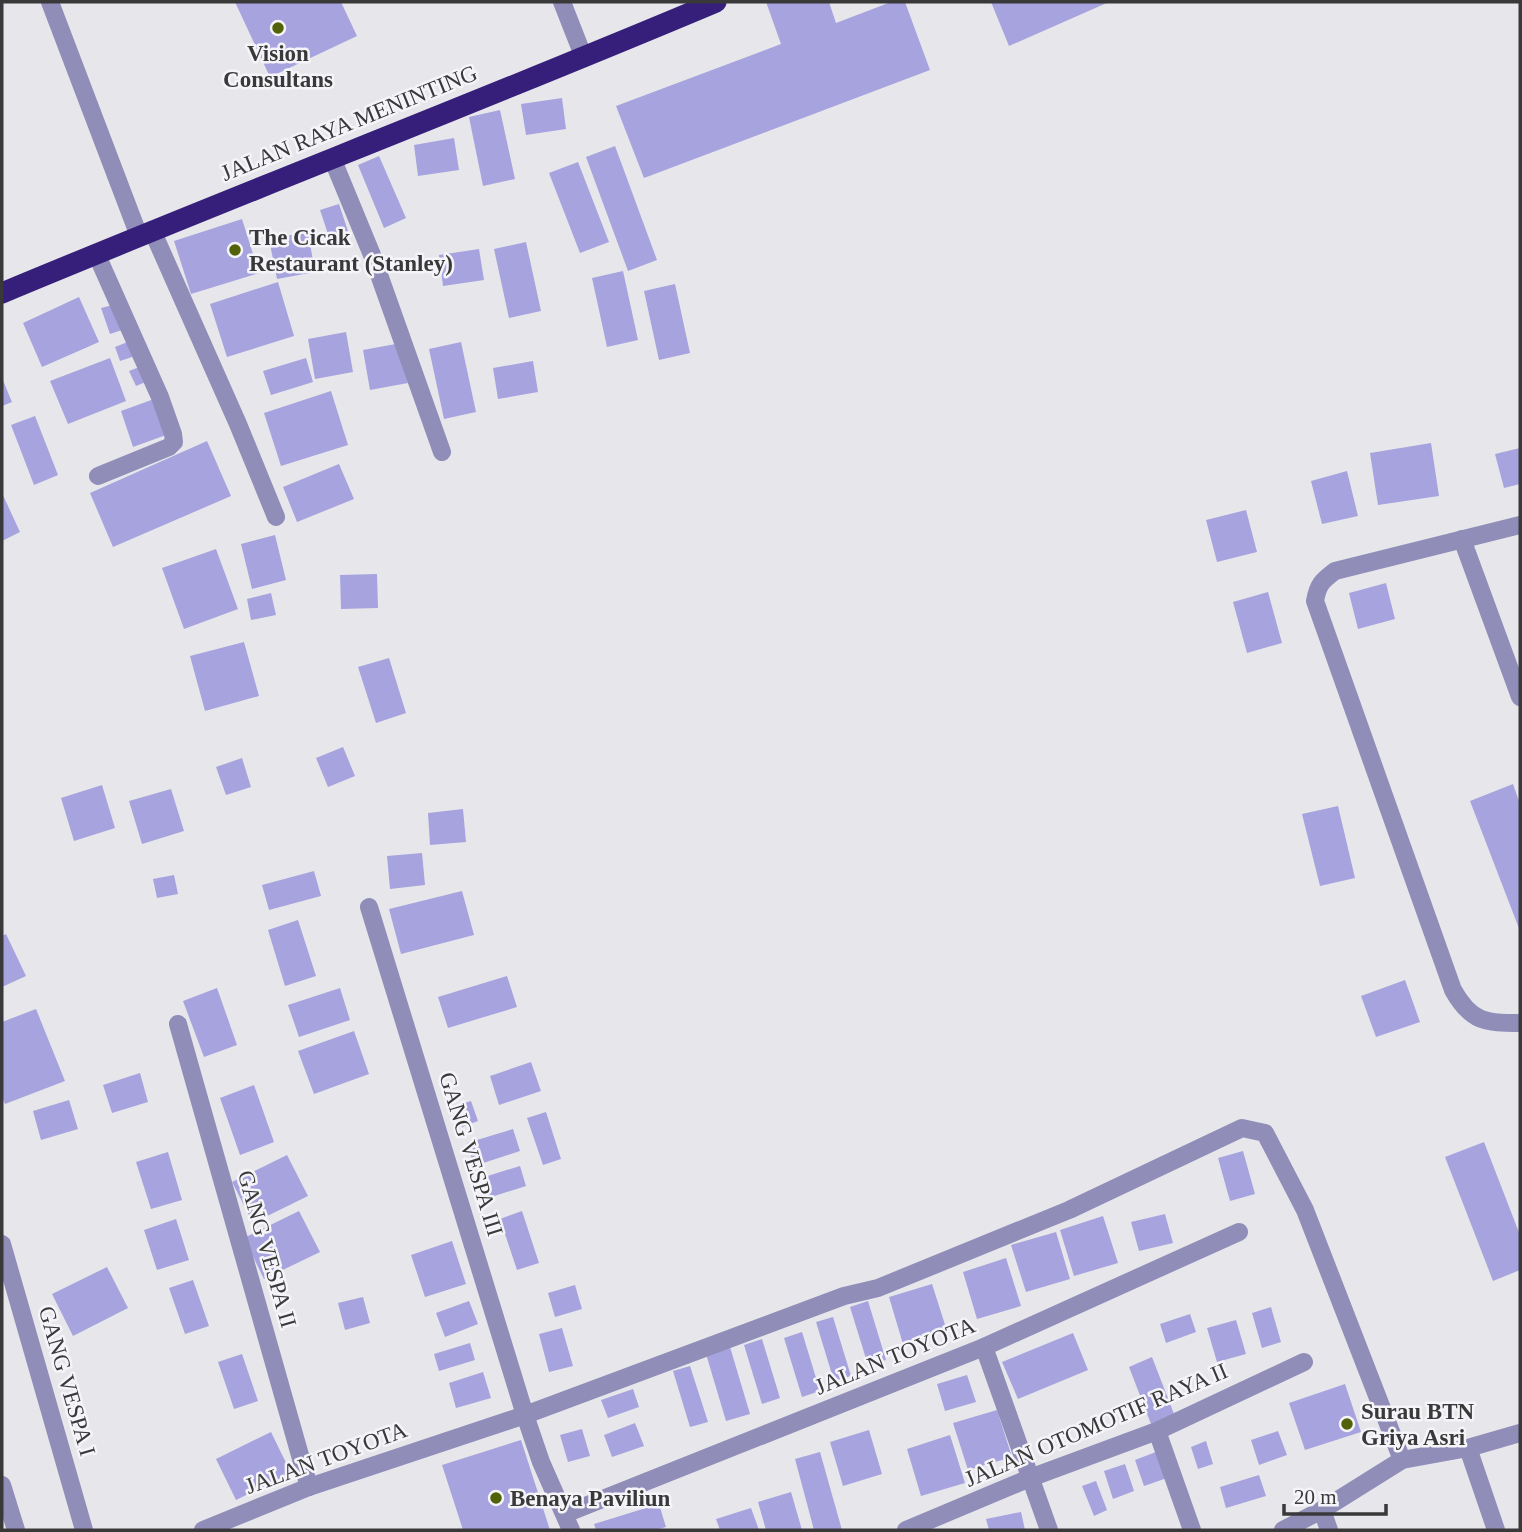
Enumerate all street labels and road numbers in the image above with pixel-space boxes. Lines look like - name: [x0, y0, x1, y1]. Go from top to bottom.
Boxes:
- street label: JALAN RAYA MENINTING: [217, 60, 481, 186]
- street label: GANG VESPA III: [434, 1069, 508, 1239]
- street label: GANG VESPA II: [233, 1168, 301, 1330]
- street label: GANG VESPA I: [34, 1303, 100, 1459]
- street label: JALAN TOYOTA: [811, 1312, 979, 1400]
- street label: JALAN OTOMOTIF RAYA II: [961, 1358, 1231, 1492]
- street label: JALAN TOYOTA: [242, 1417, 411, 1499]

